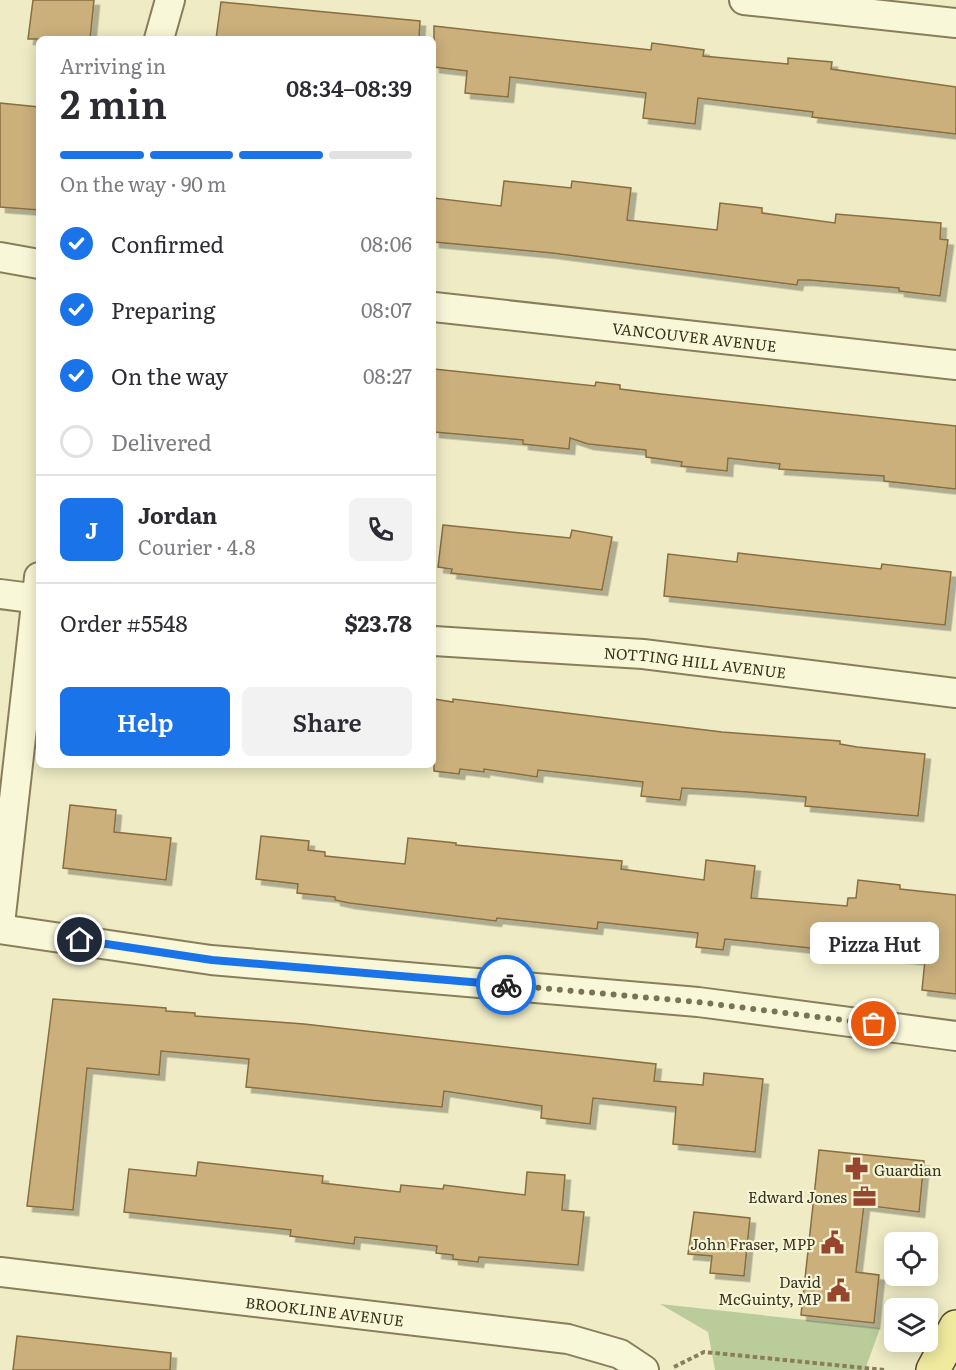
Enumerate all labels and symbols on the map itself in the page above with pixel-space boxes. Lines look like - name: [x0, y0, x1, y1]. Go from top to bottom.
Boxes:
- street label: VANCOUVER AVENUE: [611, 315, 778, 356]
- street label: NOTTING HILL AVENUE: [603, 640, 788, 683]
- pin: [54, 914, 105, 965]
- callout: Pizza Hut: [810, 922, 938, 964]
- courier: [476, 955, 536, 1015]
- pin: [848, 998, 899, 1049]
- pharmacy icon: Guardian: [843, 1156, 869, 1182]
- place label: Guardian: [874, 1158, 942, 1181]
- office icon: Edward Jones: [852, 1183, 878, 1209]
- place label: Edward Jones: [748, 1185, 847, 1208]
- public building icon: John Fraser, MPP: [820, 1230, 846, 1256]
- place label: John Fraser, MPP: [690, 1232, 815, 1255]
- place label: David McGuinty, MP: [718, 1270, 821, 1310]
- public building icon: David McGuinty, MP: [826, 1277, 852, 1303]
- street label: BROOKLINE AVENUE: [244, 1290, 405, 1331]

